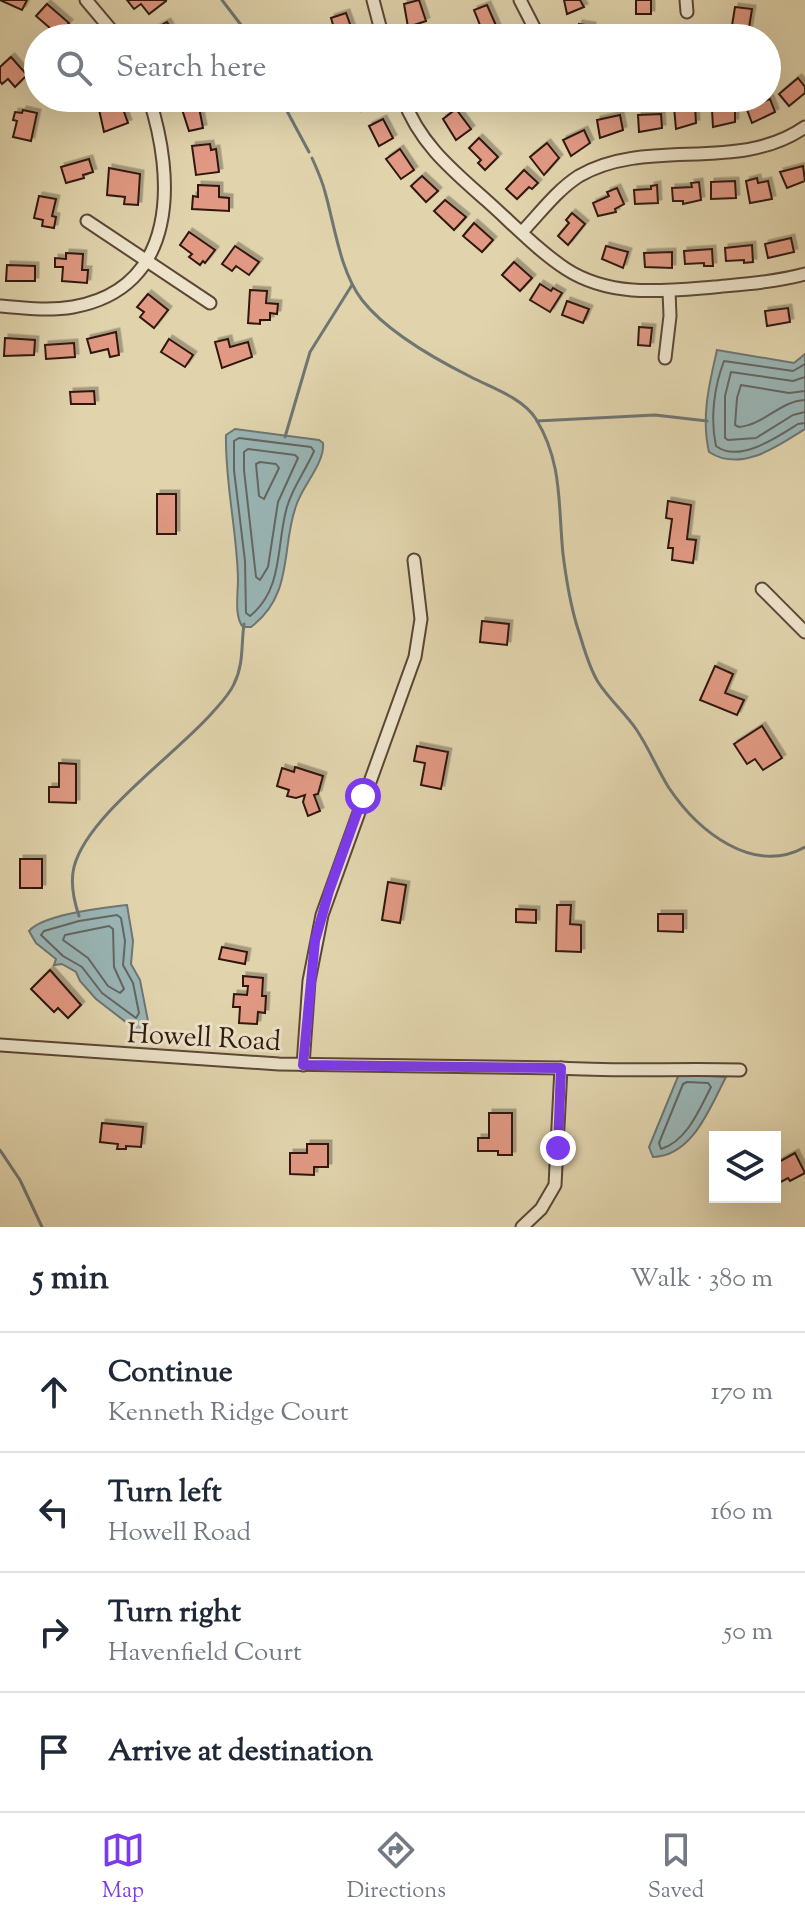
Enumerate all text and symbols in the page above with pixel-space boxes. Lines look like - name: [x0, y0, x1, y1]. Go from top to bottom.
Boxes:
- search box: [24, 24, 781, 112]
- icon: search: [52, 46, 96, 90]
- text: Search here: [116, 47, 266, 90]
- route start: [345, 778, 381, 814]
- street label: Howell Road: [126, 1015, 282, 1063]
- route end: [540, 1130, 576, 1166]
- map controls: [709, 1131, 781, 1203]
- button: layers: [709, 1131, 781, 1203]
- text: 5 min: [32, 1255, 109, 1304]
- text: Walk · 380 m: [630, 1261, 773, 1298]
- text: Continue: [108, 1352, 233, 1395]
- icon: ahead: [32, 1370, 76, 1414]
- text: 170 m: [711, 1374, 773, 1411]
- text: Kenneth Ridge Court: [108, 1395, 349, 1432]
- text: Turn left: [108, 1472, 222, 1515]
- icon: left: [32, 1490, 76, 1534]
- text: 160 m: [710, 1494, 773, 1531]
- text: Howell Road: [108, 1515, 251, 1552]
- text: Turn right: [108, 1592, 241, 1635]
- icon: right: [32, 1610, 76, 1654]
- text: 50 m: [723, 1614, 773, 1651]
- text: Havenfield Court: [108, 1635, 302, 1672]
- icon: arrive: [32, 1730, 76, 1774]
- text: Arrive at destination: [108, 1731, 373, 1774]
- tab: Map: [101, 1828, 145, 1908]
- tab: Directions: [347, 1828, 446, 1908]
- tab: Saved: [648, 1828, 704, 1908]

